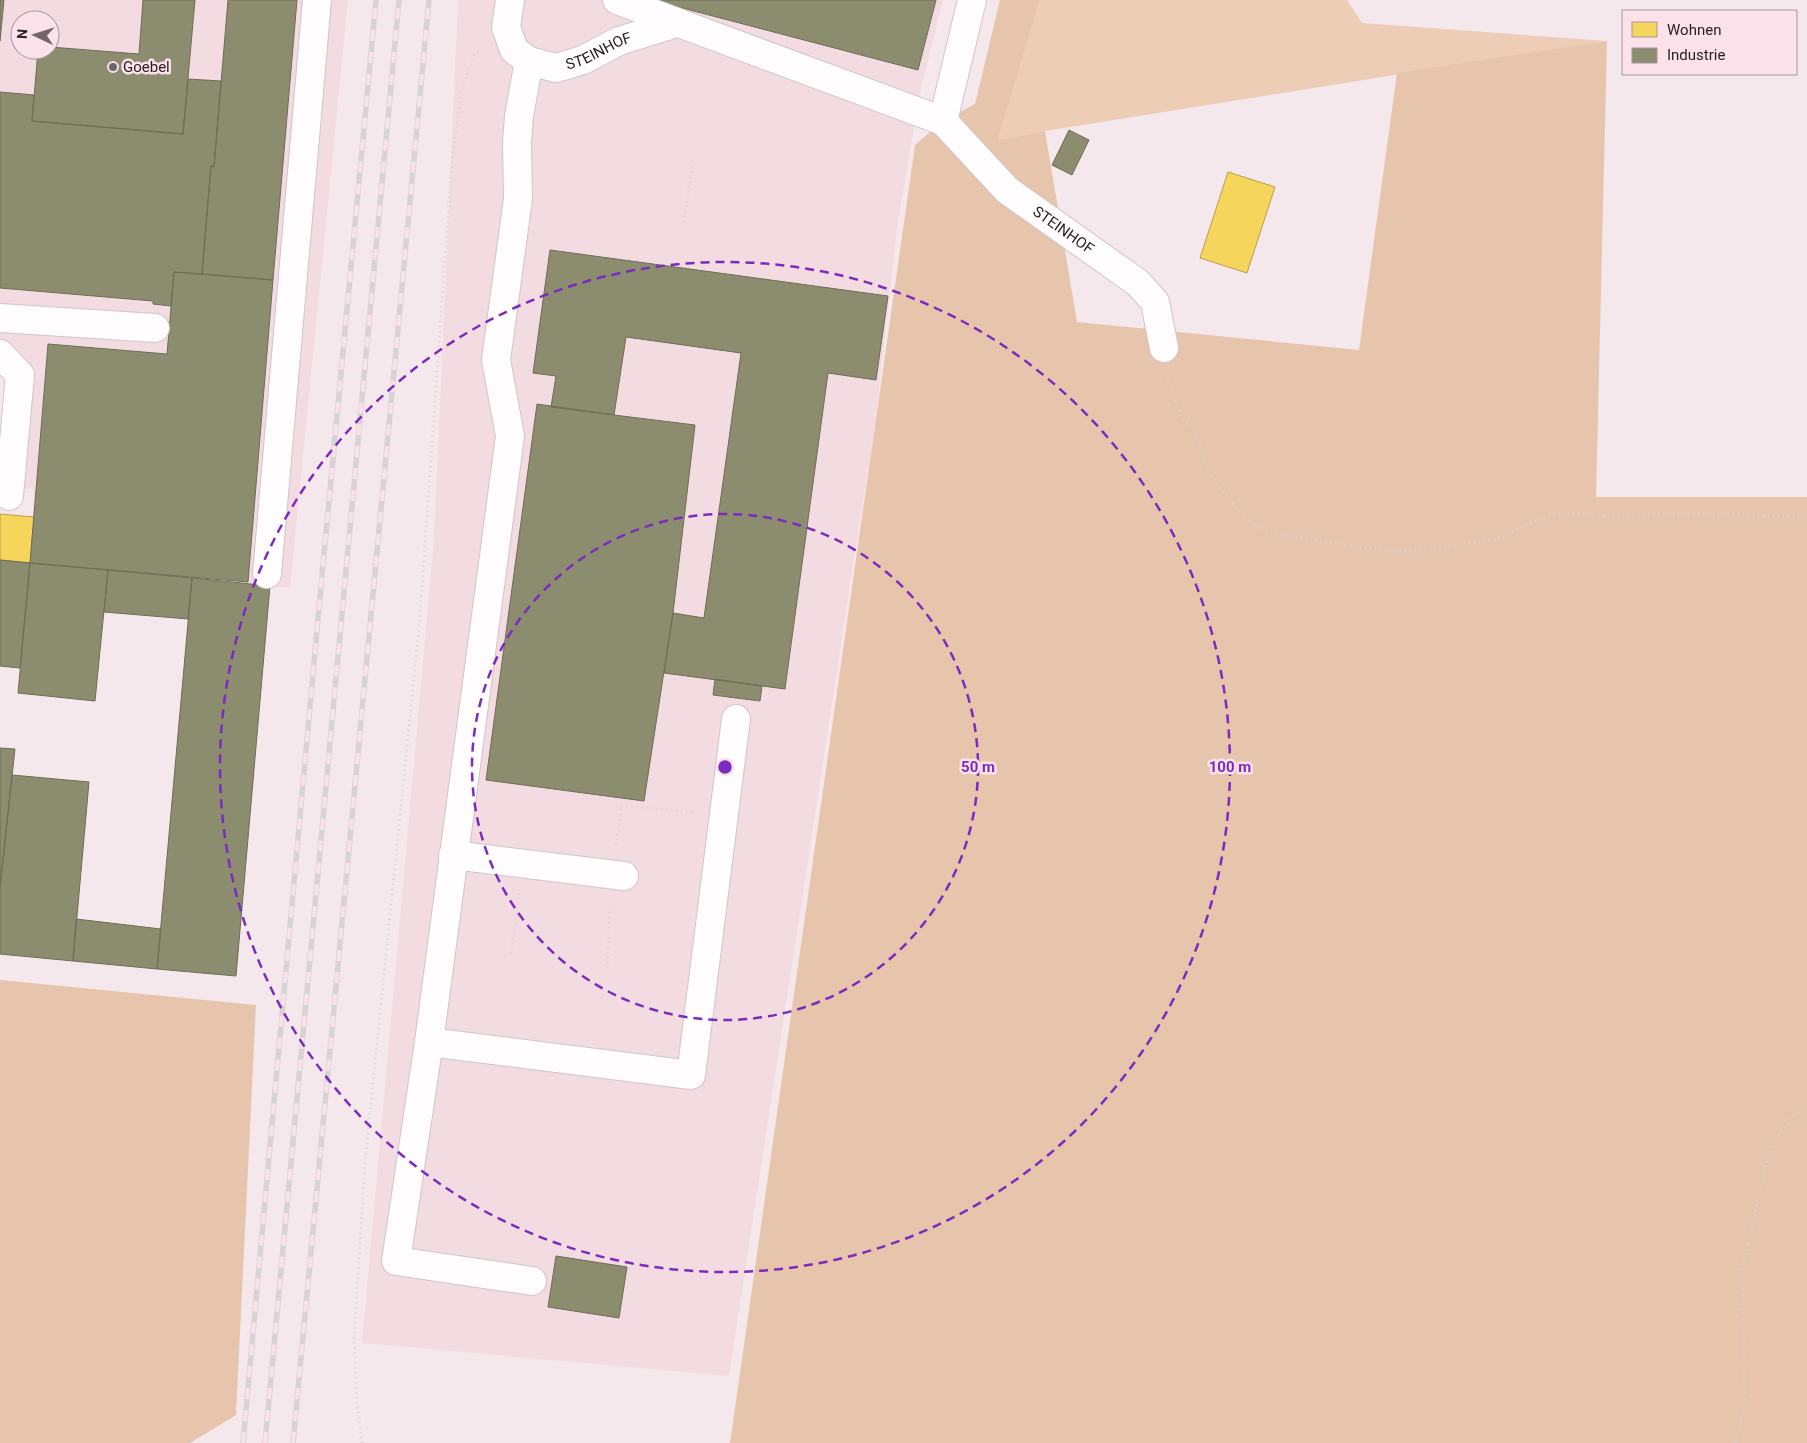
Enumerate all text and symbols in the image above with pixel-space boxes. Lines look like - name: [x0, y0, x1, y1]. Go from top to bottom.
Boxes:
- north arrow: [10, 10, 60, 60]
- legend: [1622, 10, 1797, 75]
- text: Wohnen: [1667, 21, 1721, 39]
- text: N: [14, 29, 30, 40]
- street label: STEINHOF: [564, 29, 633, 74]
- text: Industrie: [1667, 46, 1725, 64]
- place label: Goebel: [123, 58, 170, 76]
- marker: Goebel: [107, 61, 119, 73]
- street label: STEINHOF: [1029, 202, 1097, 258]
- centre of rings: [716, 758, 734, 776]
- text: 50 m: [961, 758, 995, 776]
- text: 100 m: [1209, 758, 1251, 776]

